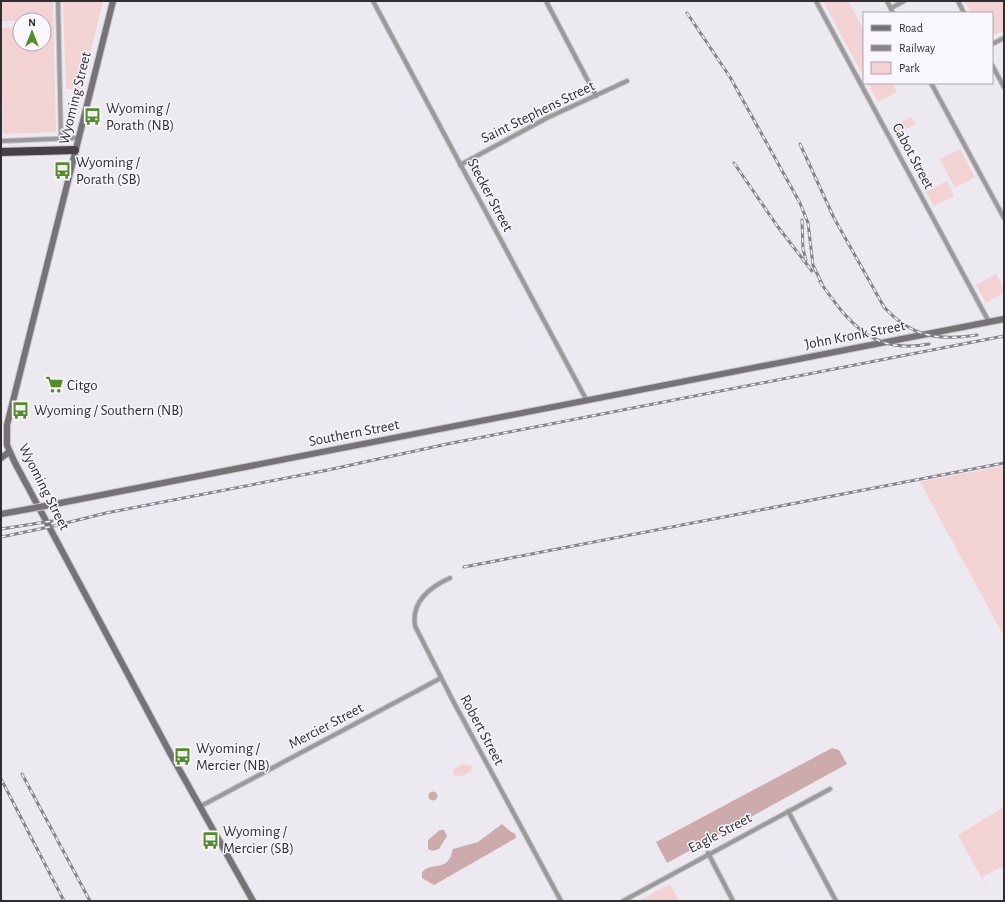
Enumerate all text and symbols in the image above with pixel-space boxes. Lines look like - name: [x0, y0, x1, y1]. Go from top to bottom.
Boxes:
- north arrow: [12, 12, 52, 52]
- legend: [863, 12, 993, 84]
- text: N: [28, 17, 36, 28]
- text: Road: [899, 22, 923, 34]
- text: Railway: [899, 42, 935, 55]
- street label: Wyoming Street: [56, 50, 94, 146]
- text: Park: [899, 62, 920, 74]
- street label: Saint Stephens Street: [479, 78, 597, 146]
- place label: Wyoming / Porath (NB): [106, 101, 174, 133]
- bus stop icon: Wyoming / Porath (NB): [83, 107, 103, 127]
- street label: Cabot Street: [889, 121, 937, 192]
- place label: Wyoming / Porath (SB): [76, 155, 141, 187]
- street label: Stecker Street: [464, 156, 516, 234]
- bus stop icon: Wyoming / Porath (SB): [53, 161, 73, 181]
- street label: John Kronk Street: [803, 318, 907, 352]
- supermarket icon: Citgo: [44, 375, 64, 395]
- place label: Citgo: [67, 378, 98, 393]
- bus stop icon: Wyoming / Southern (NB): [11, 400, 31, 420]
- place label: Wyoming / Southern (NB): [34, 403, 184, 418]
- street label: Southern Street: [308, 417, 401, 449]
- street label: Wyoming Street: [16, 441, 72, 533]
- street label: Robert Street: [457, 692, 507, 768]
- street label: Mercier Street: [286, 700, 366, 752]
- place label: Wyoming / Mercier (NB): [196, 741, 270, 773]
- bus stop icon: Wyoming / Mercier (NB): [173, 747, 193, 767]
- street label: Eagle Street: [686, 810, 754, 856]
- place label: Wyoming / Mercier (SB): [223, 824, 294, 856]
- bus stop icon: Wyoming / Mercier (SB): [200, 830, 220, 850]

